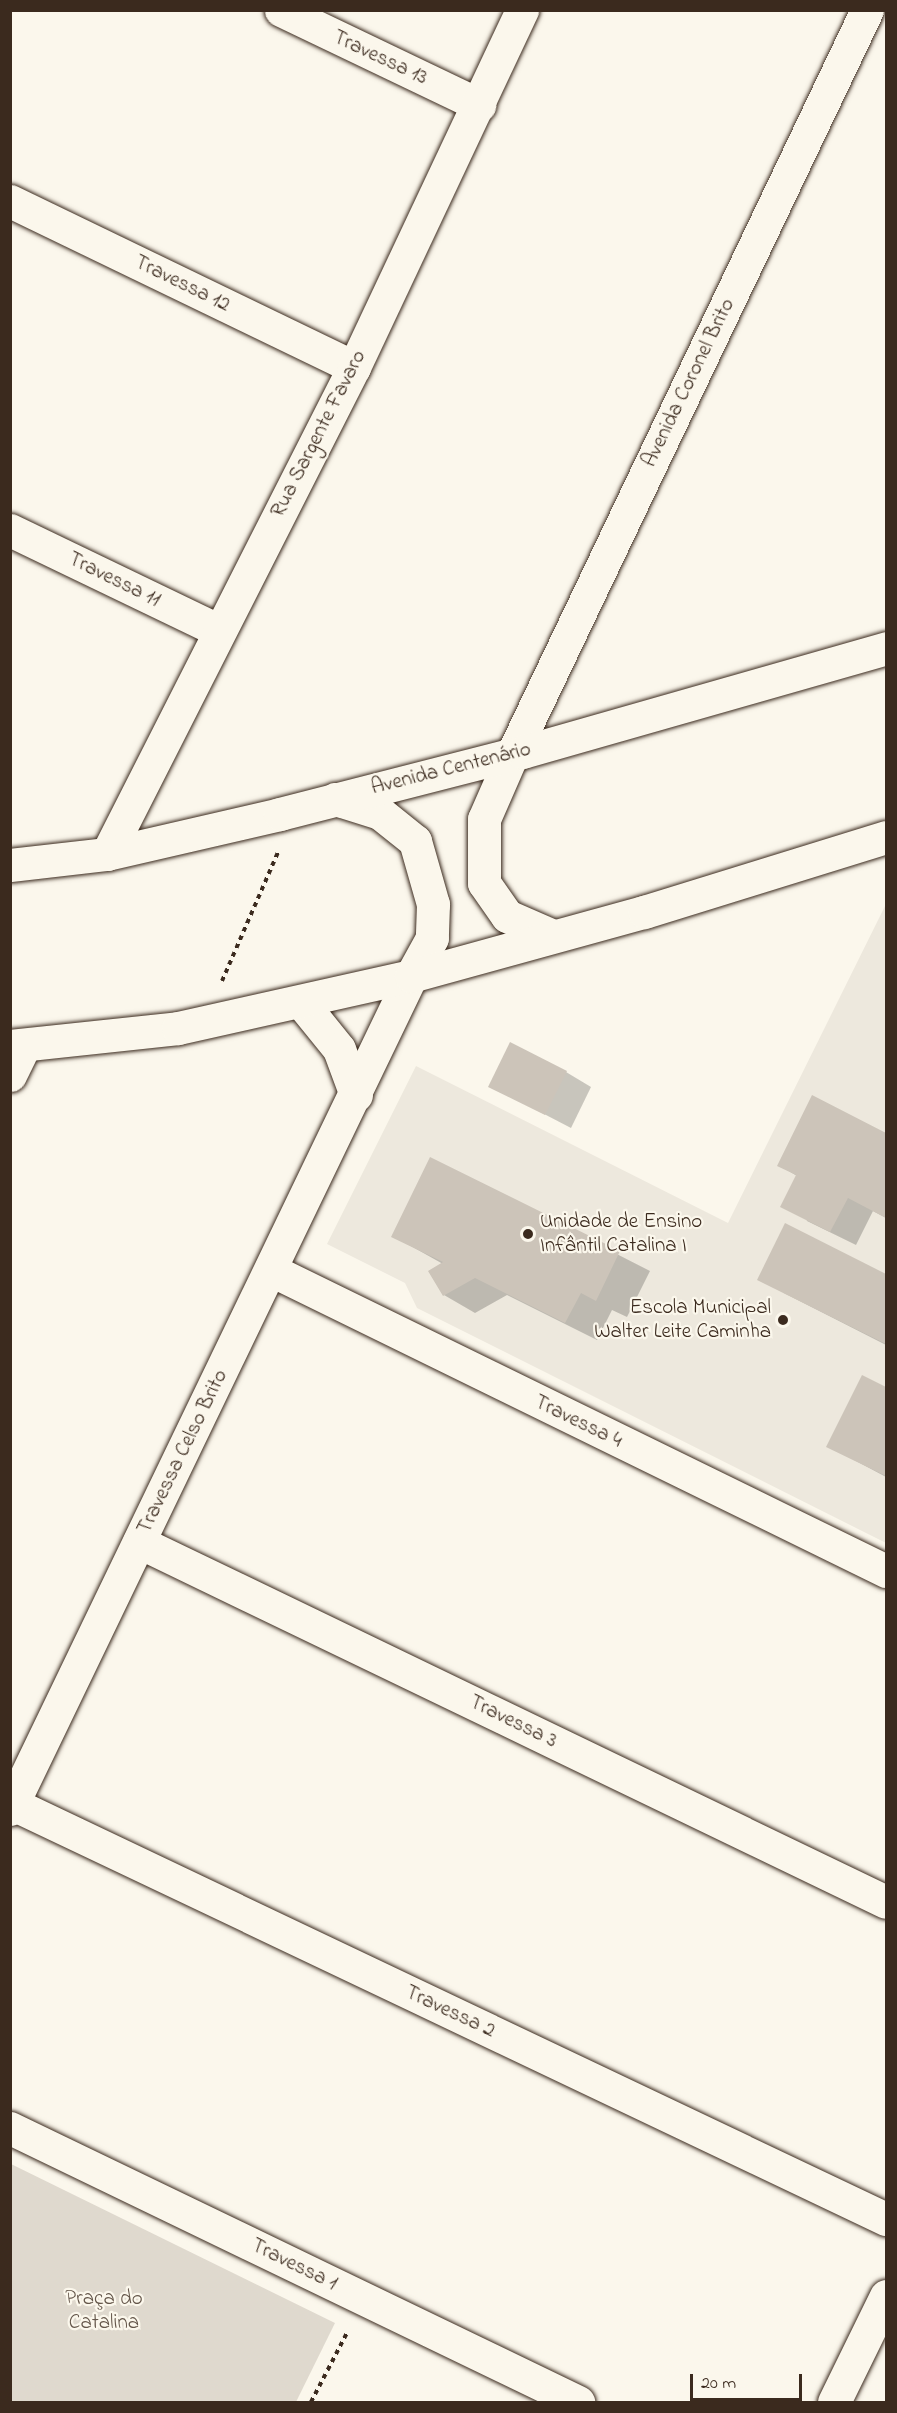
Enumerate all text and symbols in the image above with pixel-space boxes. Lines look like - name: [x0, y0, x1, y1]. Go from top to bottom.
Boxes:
- street label: Travessa 13: [329, 25, 431, 91]
- street label: Travessa 12: [130, 250, 234, 318]
- street label: Avenida Coronel Brito: [637, 295, 741, 471]
- street label: Rua Sargente Favaro: [266, 346, 372, 522]
- street label: Travessa 11: [64, 547, 164, 613]
- street label: Avenida Centenário: [369, 737, 533, 801]
- place label: Unidade de Ensino Infântil Catalina I: [540, 1209, 702, 1259]
- marker: Unidade de Ensino Infântil Catalina I: [521, 1227, 535, 1241]
- place label: Escola Municipal Walter Leite Caminha: [594, 1295, 771, 1345]
- marker: Escola Municipal Walter Leite Caminha: [776, 1313, 790, 1327]
- street label: Travessa Celso Brito: [132, 1366, 234, 1538]
- street label: Travessa 4: [530, 1390, 626, 1454]
- street label: Travessa 3: [465, 1690, 561, 1754]
- street label: Travessa 2: [401, 1980, 499, 2044]
- street label: Travessa 1: [247, 2233, 341, 2297]
- park label: Praça do Catalina: [65, 2286, 143, 2336]
- scale bar: [693, 2362, 806, 2400]
- text: 20 m: [701, 2371, 736, 2397]

